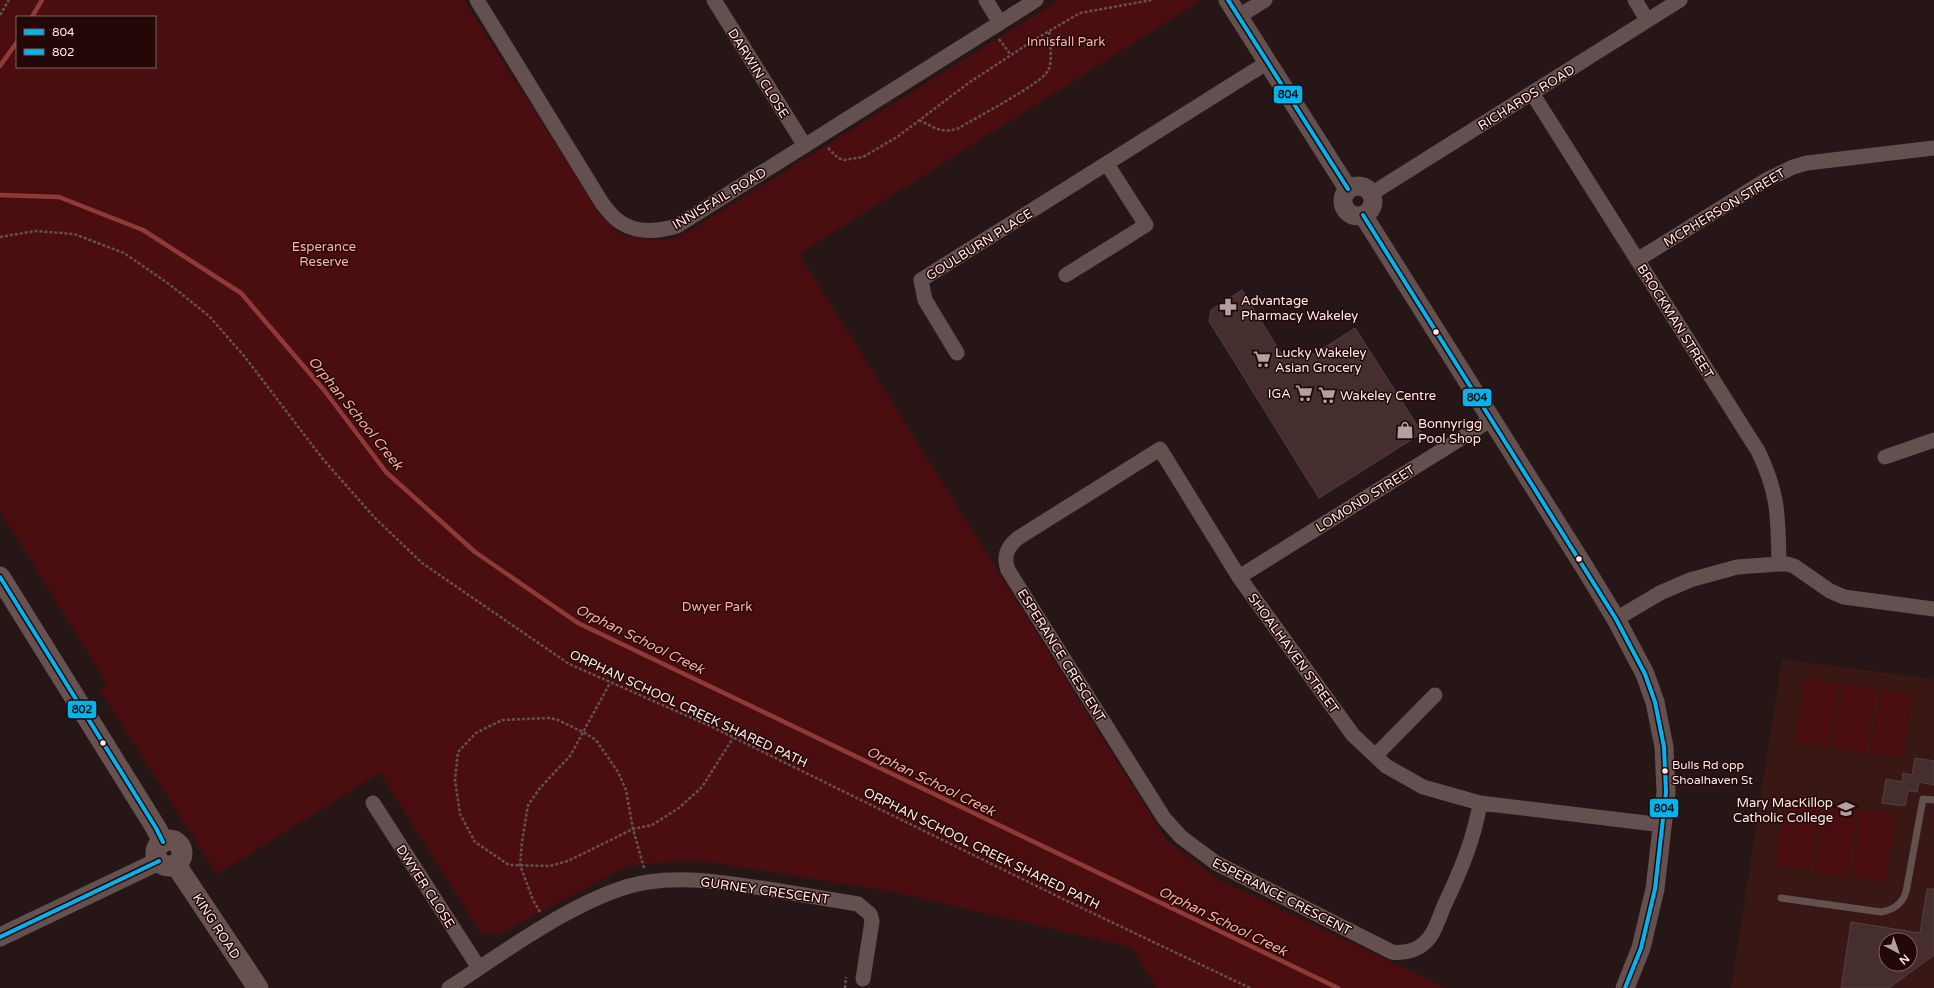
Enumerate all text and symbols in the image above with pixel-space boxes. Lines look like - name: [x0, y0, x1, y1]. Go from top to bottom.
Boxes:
- legend: [16, 16, 156, 68]
- text: 804: [52, 25, 75, 39]
- street label: DARWIN CLOSE: [724, 26, 792, 121]
- park label: Innisfall Park: [1027, 34, 1105, 50]
- text: 802: [52, 45, 75, 59]
- street label: RICHARDS ROAD: [1475, 62, 1578, 134]
- line badge: 804: [1273, 85, 1303, 104]
- text: 804: [1278, 88, 1298, 101]
- street label: INNISFAIL ROAD: [670, 164, 770, 233]
- street label: MCPHERSON STREET: [1661, 165, 1788, 251]
- street label: GOULBURN PLACE: [923, 206, 1036, 284]
- park label: Esperance Reserve: [292, 239, 356, 270]
- street label: BROCKMAN STREET: [1633, 261, 1717, 382]
- place label: Advantage Pharmacy Wakeley: [1241, 293, 1358, 324]
- pharmacy icon: Advantage Pharmacy Wakeley: [1218, 297, 1238, 317]
- unlabelled marker: [1431, 327, 1441, 337]
- place label: Lucky Wakeley Asian Grocery: [1275, 345, 1367, 376]
- supermarket icon: Lucky Wakeley Asian Grocery: [1252, 349, 1272, 369]
- water label: Orphan School Creek: [305, 353, 407, 475]
- supermarket icon: IGA: [1294, 383, 1314, 403]
- supermarket icon: Wakeley Centre: [1317, 385, 1337, 405]
- place label: IGA: [1268, 386, 1291, 402]
- place label: Wakeley Centre: [1340, 388, 1436, 404]
- line badge: 804: [1462, 388, 1492, 407]
- text: 804: [1467, 391, 1487, 404]
- place label: Bonnyrigg Pool Shop: [1418, 416, 1482, 447]
- shop icon: Bonnyrigg Pool Shop: [1395, 420, 1415, 440]
- street label: LOMOND STREET: [1313, 462, 1418, 536]
- unlabelled marker: [1574, 554, 1584, 564]
- street label: ESPERANCE CRESCENT: [1014, 586, 1109, 725]
- street label: SHOALHAVEN STREET: [1244, 590, 1342, 717]
- park label: Dwyer Park: [682, 599, 752, 615]
- water label: Orphan School Creek: [573, 601, 708, 679]
- street label: ORPHAN SCHOOL CREEK SHARED PATH: [567, 647, 810, 771]
- line badge: 802: [67, 700, 97, 719]
- text: 802: [72, 703, 92, 716]
- unlabelled marker: [98, 738, 108, 748]
- water label: Orphan School Creek: [864, 743, 999, 821]
- place label: Bulls Rd opp Shoalhaven St: [1672, 758, 1753, 787]
- marker: Bulls Rd opp Shoalhaven St: [1660, 766, 1670, 776]
- street label: ORPHAN SCHOOL CREEK SHARED PATH: [861, 785, 1102, 913]
- place label: Mary MacKillop Catholic College: [1733, 795, 1833, 826]
- line badge: 804: [1649, 798, 1679, 818]
- school or university icon: Mary MacKillop Catholic College: [1836, 799, 1856, 819]
- text: 804: [1654, 802, 1674, 815]
- street label: DWYER CLOSE: [392, 842, 458, 931]
- street label: ESPERANCE CRESCENT: [1209, 855, 1354, 939]
- street label: GURNEY CRESCENT: [700, 874, 830, 908]
- water label: Orphan School Creek: [1156, 883, 1291, 961]
- street label: KING ROAD: [189, 891, 243, 963]
- north arrow: [1878, 932, 1918, 972]
- text: N: [1897, 951, 1912, 967]

